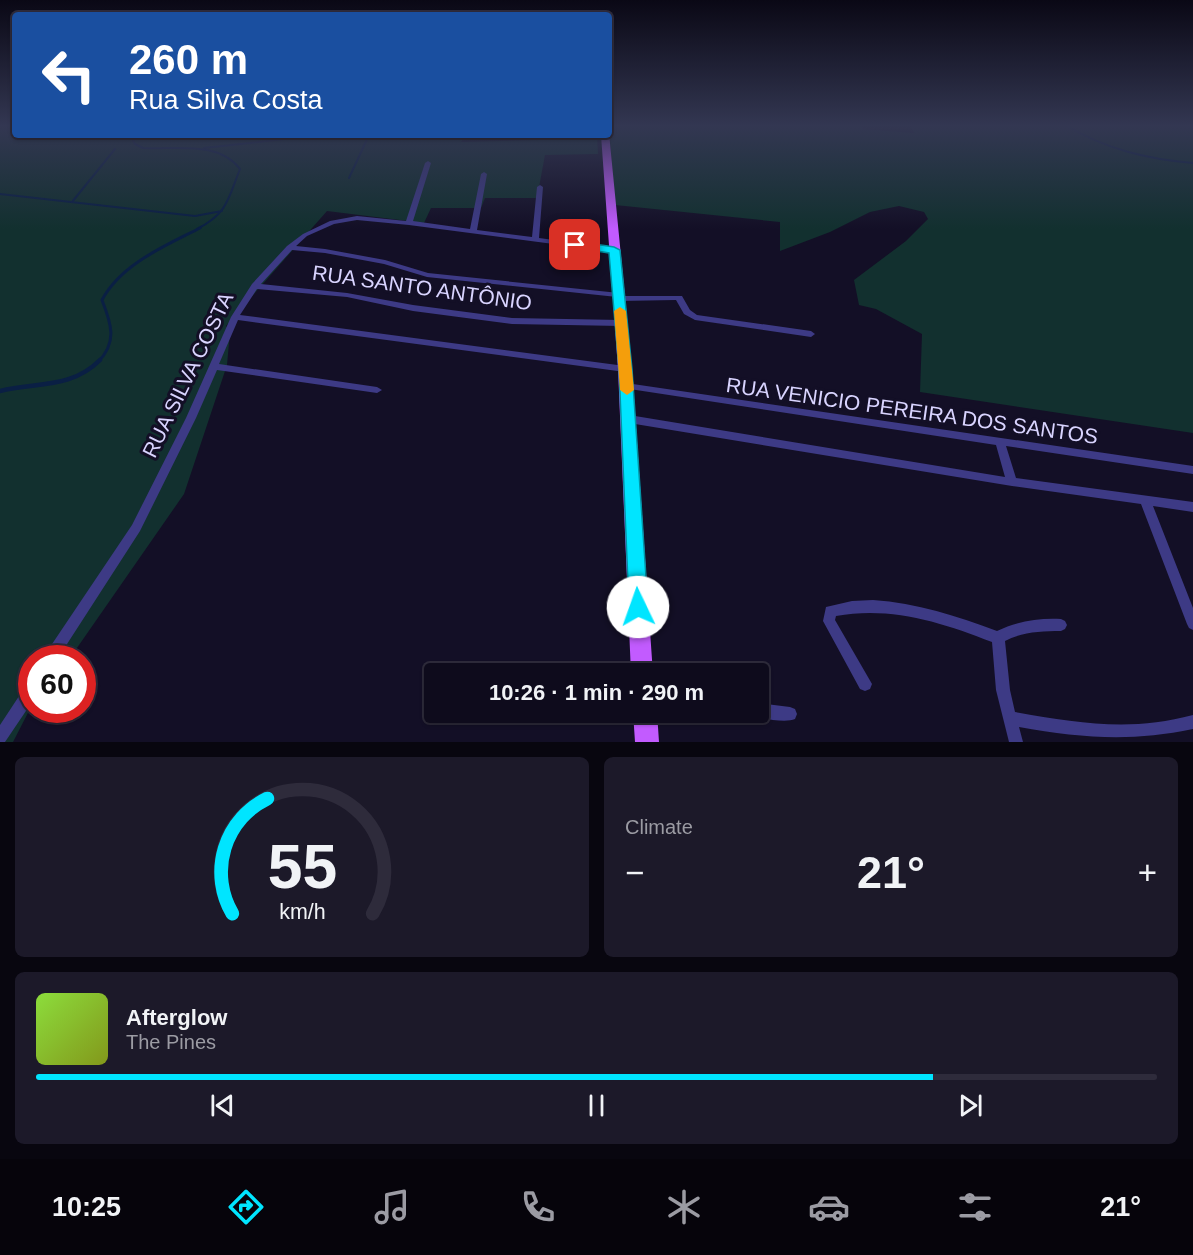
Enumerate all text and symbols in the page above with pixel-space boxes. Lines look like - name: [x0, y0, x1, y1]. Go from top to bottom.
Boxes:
- icon: left: [30, 36, 108, 114]
- text: 260 m: [129, 36, 248, 83]
- text: Rua Silva Costa: [129, 85, 323, 115]
- pin: [549, 219, 600, 270]
- icon: arrive: [558, 228, 591, 261]
- street label: RUA SANTO ANTÔNIO: [311, 261, 533, 314]
- street label: RUA SILVA COSTA: [138, 288, 238, 461]
- street label: RUA VENICIO PEREIRA DOS SANTOS: [725, 373, 1100, 448]
- position arrow: [606, 575, 670, 639]
- speed limit sign: 60: [18, 645, 96, 723]
- text: 10:26 · 1 min · 290 m: [489, 680, 704, 705]
- text: Climate: [625, 816, 693, 838]
- text: 55: [267, 832, 337, 901]
- text: 21°: [857, 847, 925, 898]
- text: −: [625, 854, 644, 891]
- text: +: [1138, 854, 1157, 891]
- text: km/h: [279, 900, 325, 924]
- text: Afterglow: [126, 1005, 227, 1030]
- text: The Pines: [126, 1031, 216, 1053]
- icon: previous: [206, 1089, 239, 1122]
- icon: pause: [580, 1089, 613, 1122]
- icon: next: [954, 1089, 987, 1122]
- icon: directions: [225, 1186, 267, 1228]
- icon: music: [371, 1186, 413, 1228]
- icon: phone: [517, 1186, 559, 1228]
- icon: climate: [663, 1186, 705, 1228]
- icon: car: [808, 1186, 850, 1228]
- icon: filters: [954, 1186, 996, 1228]
- text: 10:25: [52, 1192, 121, 1222]
- text: 21°: [1100, 1192, 1141, 1222]

